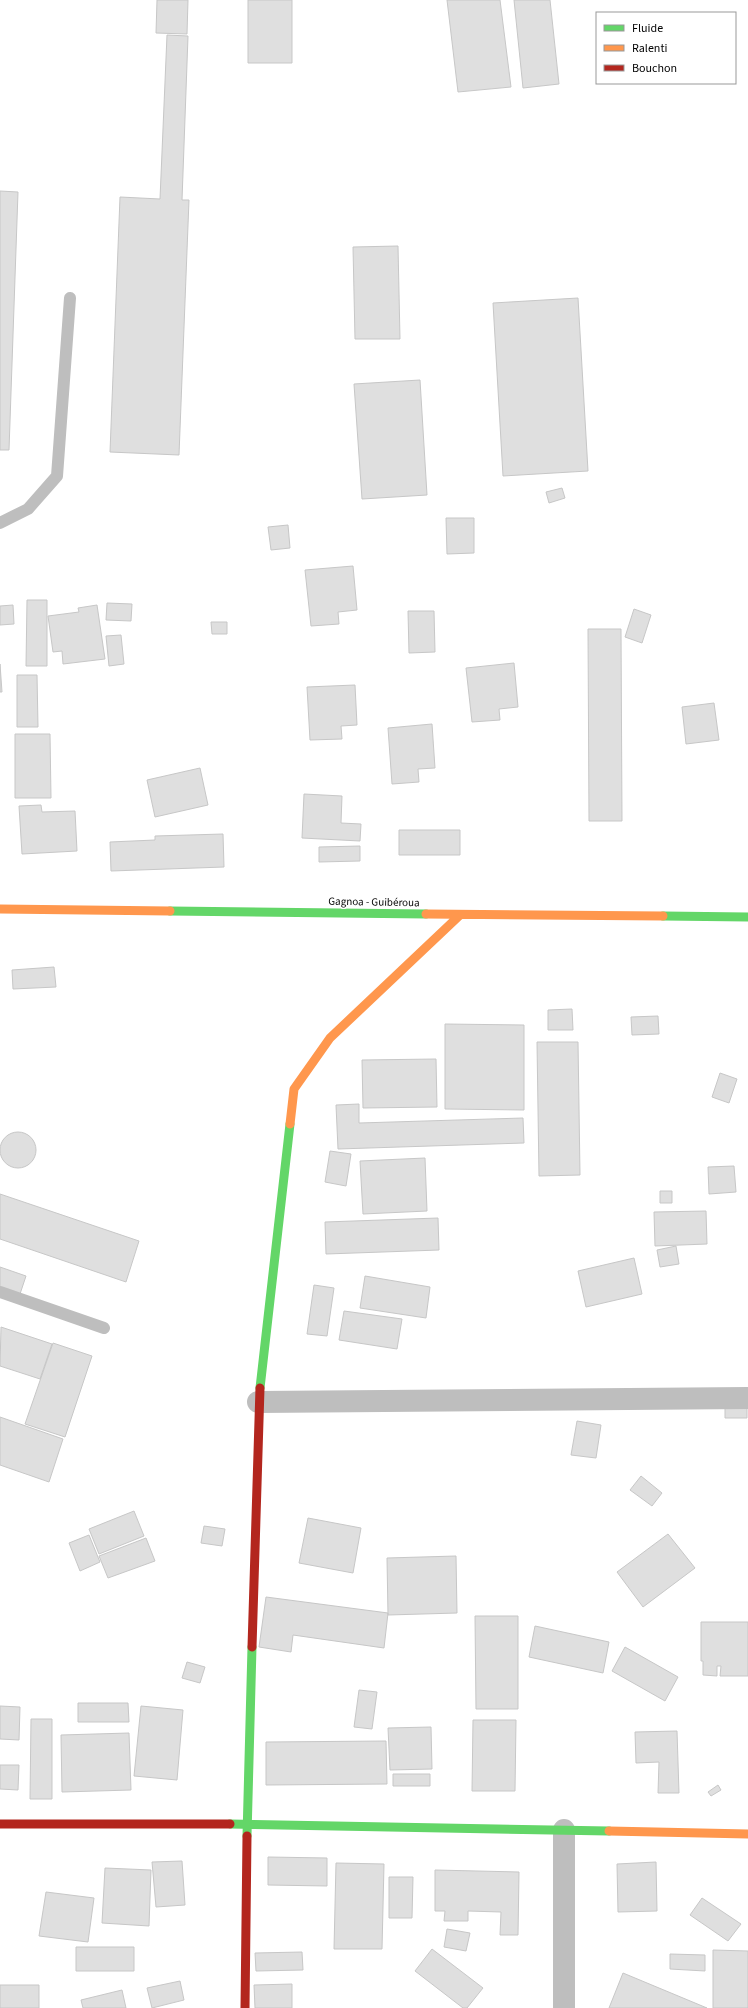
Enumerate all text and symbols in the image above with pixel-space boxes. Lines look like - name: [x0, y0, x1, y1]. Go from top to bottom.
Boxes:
- legend: [596, 12, 736, 84]
- text: Fluide: [632, 20, 663, 37]
- text: Ralenti: [632, 40, 667, 57]
- text: Bouchon: [632, 60, 677, 77]
- street label: Gagnoa - Guibéroua: [328, 894, 420, 910]

